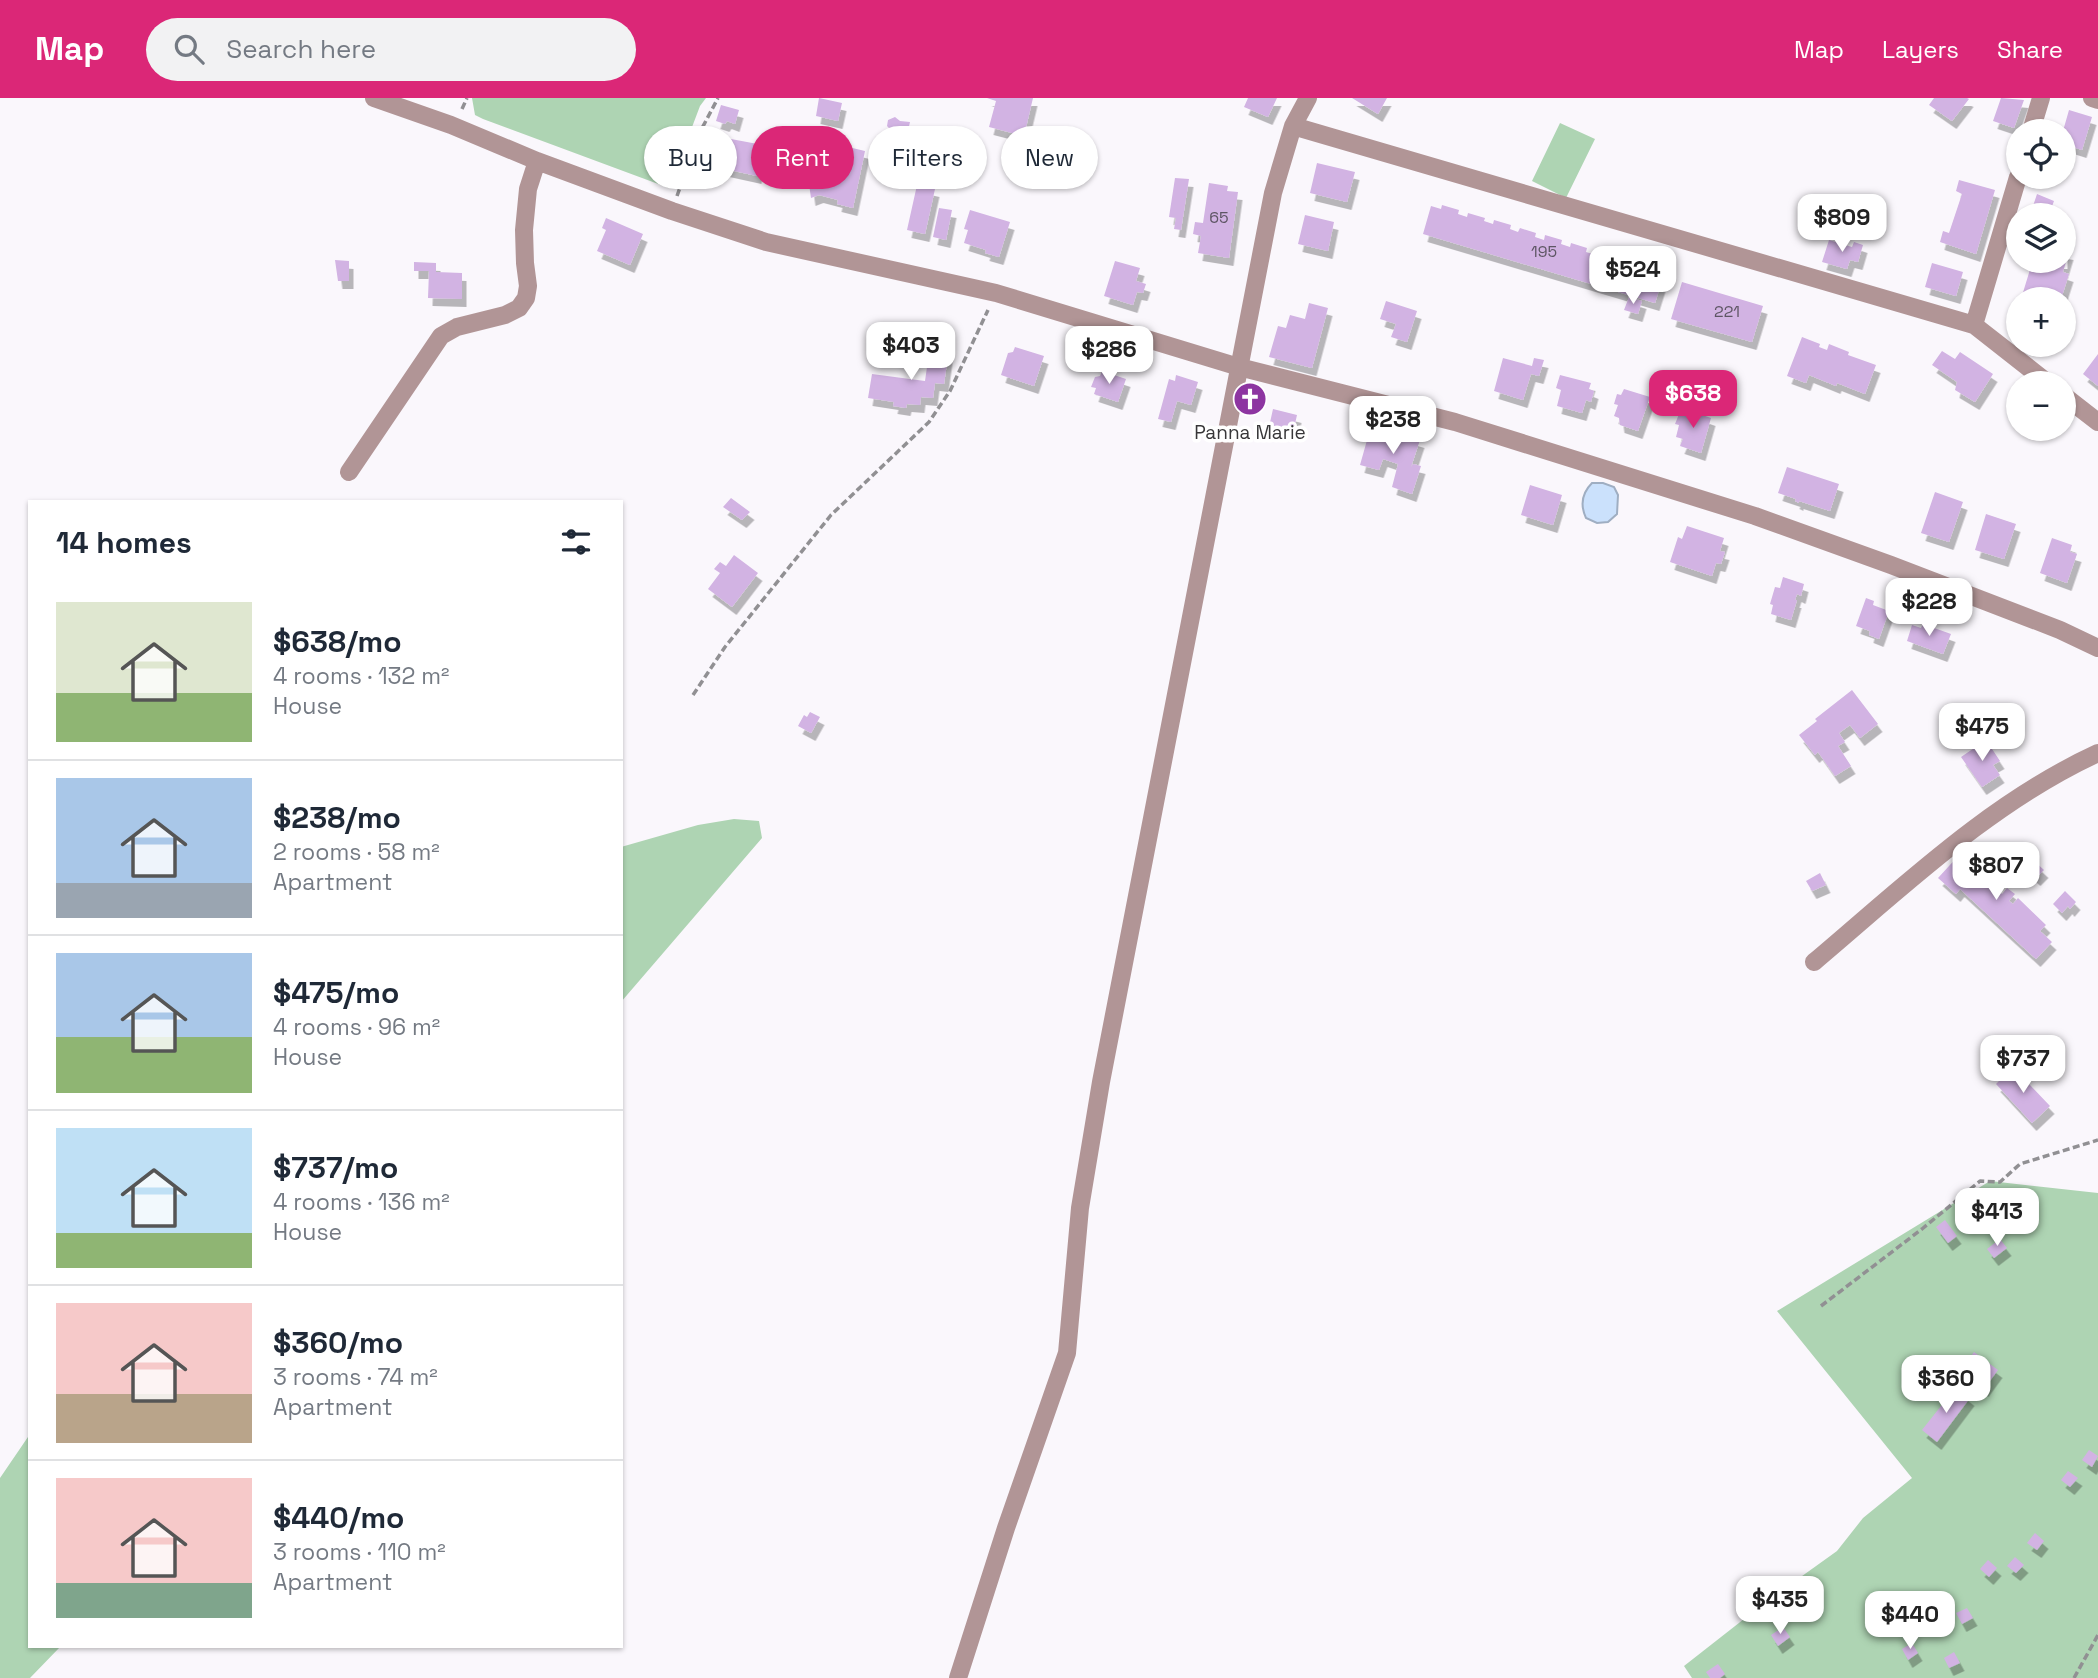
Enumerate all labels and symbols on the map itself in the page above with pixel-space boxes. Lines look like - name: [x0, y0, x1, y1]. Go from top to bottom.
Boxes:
- pin: $809: [1801, 194, 1883, 254]
- house number: 65: [1209, 207, 1229, 228]
- house number: 195: [1531, 241, 1557, 262]
- pin: $524: [1592, 246, 1674, 306]
- house number: 221: [1714, 301, 1740, 322]
- pin: $403: [870, 322, 952, 382]
- pin: $286: [1068, 327, 1150, 386]
- pin: $638: [1652, 370, 1734, 430]
- church icon: Panna Marie: [1231, 380, 1269, 418]
- pin: $238: [1352, 396, 1434, 456]
- place label: Panna Marie: [1194, 420, 1306, 445]
- pin: $228: [1888, 578, 1970, 638]
- pin: $475: [1941, 704, 2023, 763]
- pin: $807: [1955, 842, 2037, 902]
- pin: $737: [1982, 1035, 2064, 1095]
- pin: $413: [1956, 1188, 2038, 1248]
- pin: $360: [1905, 1356, 1987, 1415]
- pin: $435: [1739, 1576, 1821, 1636]
- pin: $440: [1869, 1592, 1951, 1651]

